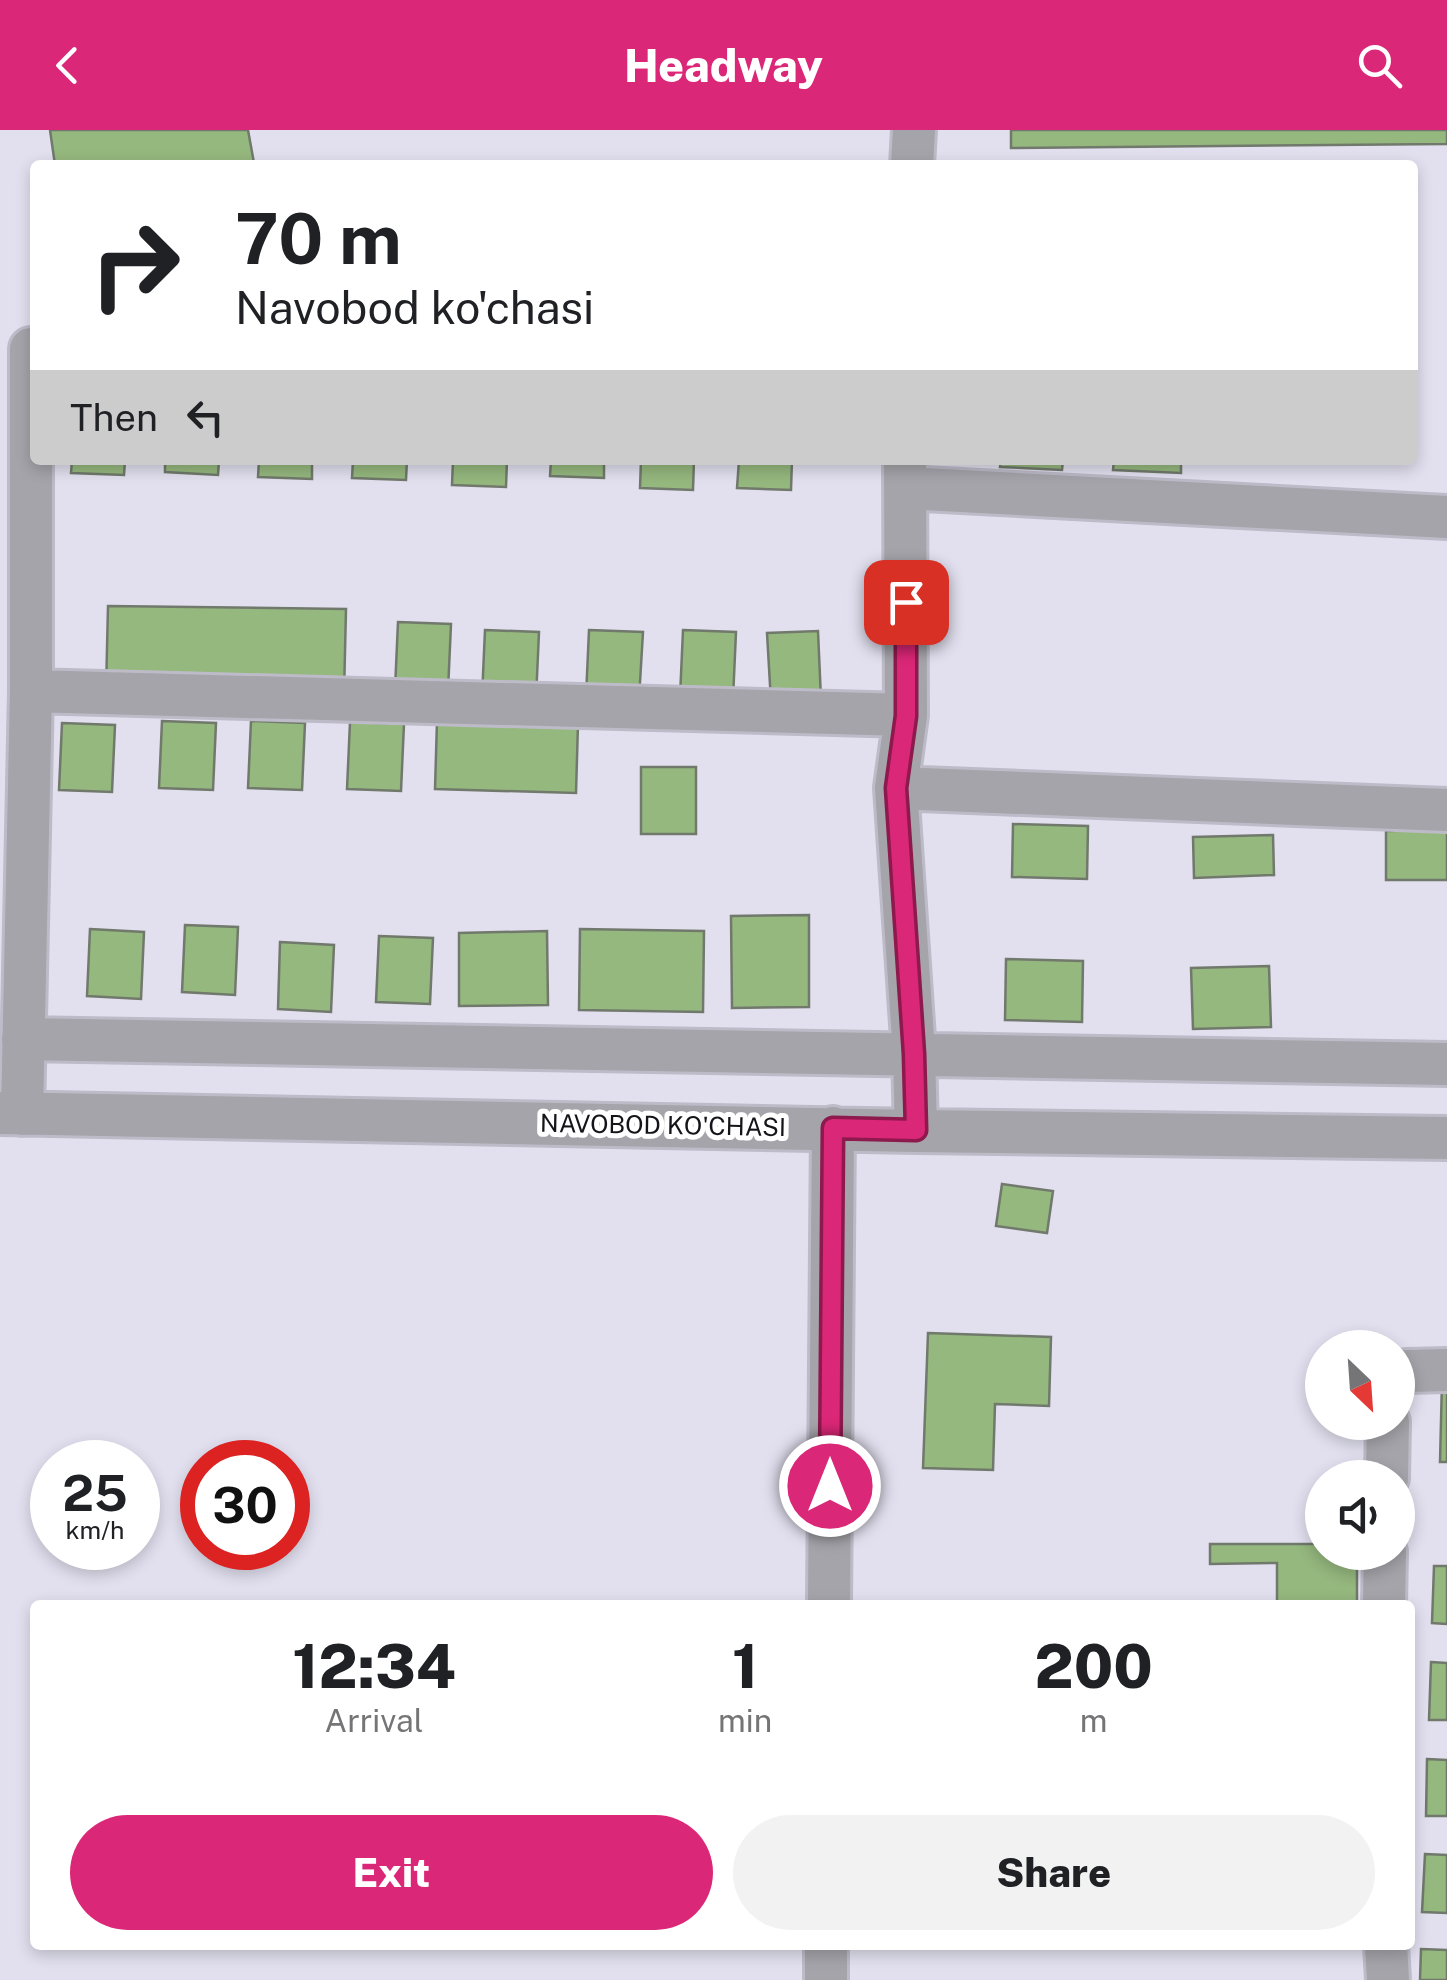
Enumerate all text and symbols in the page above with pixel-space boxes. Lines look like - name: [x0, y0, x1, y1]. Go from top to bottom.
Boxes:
- icon: back: [40, 38, 95, 93]
- icon: search: [1352, 38, 1407, 93]
- text: Headway: [624, 39, 823, 92]
- text: 70 m: [235, 197, 402, 280]
- icon: right: [70, 200, 200, 330]
- text: Navobod ko'chasi: [235, 281, 594, 334]
- icon: left: [178, 390, 233, 445]
- text: Then: [70, 395, 158, 440]
- pin: [864, 560, 949, 645]
- icon: arrive: [879, 575, 934, 630]
- street label: NAVOBOD KO'CHASI: [540, 1108, 786, 1142]
- north arrow: [1305, 1330, 1415, 1440]
- map controls: [1305, 1330, 1415, 1570]
- position arrow: [778, 1434, 882, 1538]
- speed limit sign: 30: [180, 1440, 310, 1570]
- button: sound: [1305, 1460, 1415, 1570]
- text: 25: [62, 1463, 128, 1522]
- text: km/h: [66, 1515, 124, 1545]
- text: 12:34: [292, 1631, 456, 1702]
- text: 1: [732, 1631, 758, 1702]
- text: 200: [1035, 1631, 1153, 1702]
- text: Arrival: [325, 1702, 423, 1739]
- text: min: [718, 1702, 772, 1739]
- text: m: [1080, 1702, 1107, 1739]
- button: Exit: [70, 1815, 713, 1930]
- button: Share: [733, 1815, 1375, 1930]

